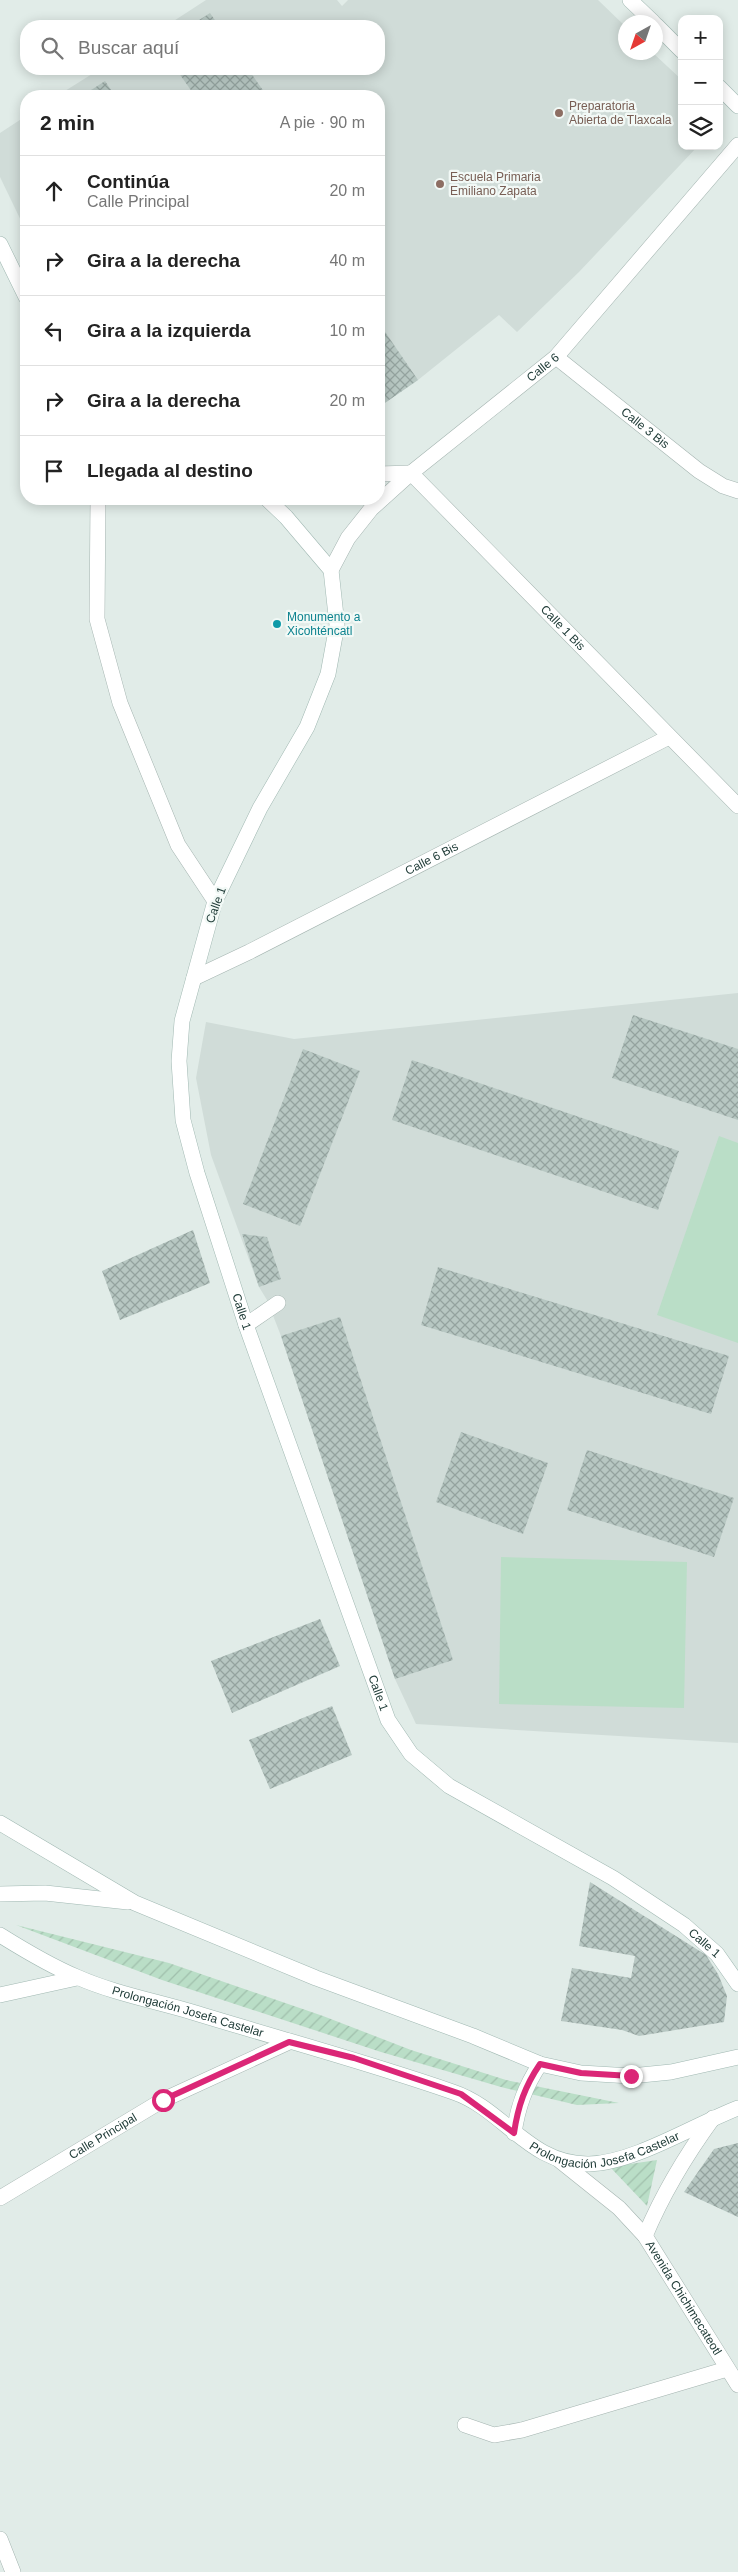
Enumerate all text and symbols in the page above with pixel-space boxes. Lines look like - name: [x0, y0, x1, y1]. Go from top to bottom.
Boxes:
- north arrow: [618, 15, 663, 60]
- map controls: [678, 15, 723, 150]
- button: +: [678, 15, 723, 60]
- search box: [20, 20, 385, 75]
- icon: search: [38, 34, 66, 62]
- text: Buscar aquí: [78, 37, 179, 58]
- button: −: [678, 60, 723, 105]
- place label: Preparatoria Abierta de Tlaxcala: [569, 99, 672, 127]
- button: layers: [678, 105, 723, 150]
- marker: Preparatoria Abierta de Tlaxcala: [553, 107, 565, 119]
- text: 2 min: [40, 111, 95, 134]
- text: A pie · 90 m: [280, 114, 365, 131]
- place label: Escuela Primaria Emiliano Zapata: [450, 170, 541, 198]
- text: Continúa: [87, 171, 169, 192]
- icon: ahead: [40, 177, 68, 205]
- marker: Escuela Primaria Emiliano Zapata: [434, 178, 446, 190]
- text: 20 m: [329, 182, 365, 199]
- text: Calle Principal: [87, 193, 189, 210]
- icon: right: [40, 247, 68, 275]
- text: Gira a la derecha: [87, 250, 240, 271]
- text: 40 m: [329, 252, 365, 269]
- icon: left: [40, 317, 68, 345]
- text: Gira a la izquierda: [87, 320, 251, 341]
- text: 10 m: [329, 322, 365, 339]
- street label: Calle 6: [524, 350, 562, 385]
- icon: right: [40, 387, 68, 415]
- text: Gira a la derecha: [87, 390, 240, 411]
- text: 20 m: [329, 392, 365, 409]
- street label: Calle 3 Bis: [618, 405, 672, 451]
- icon: arrive: [40, 457, 68, 485]
- text: Llegada al destino: [87, 460, 253, 481]
- street label: Calle 1 Bis: [538, 602, 588, 653]
- place label: Monumento a Xicohténcatl: [287, 610, 361, 638]
- marker: Monumento a Xicohténcatl: [271, 618, 283, 630]
- street label: Calle 6 Bis: [403, 839, 460, 878]
- street label: Calle 1: [203, 885, 229, 925]
- street label: Calle 1: [229, 1292, 254, 1332]
- street label: Calle 1: [365, 1673, 391, 1713]
- street label: Calle 1: [686, 1925, 723, 1961]
- street label: Prolongación Josefa Castelar: [110, 1983, 265, 2040]
- route end: [620, 2065, 643, 2088]
- route start: [152, 2089, 175, 2112]
- street label: Calle Principal: [66, 2110, 139, 2162]
- street label: Prolongación Josefa Castelar: [527, 2129, 682, 2171]
- street label: Avenida Chichimecateotl: [643, 2238, 725, 2358]

